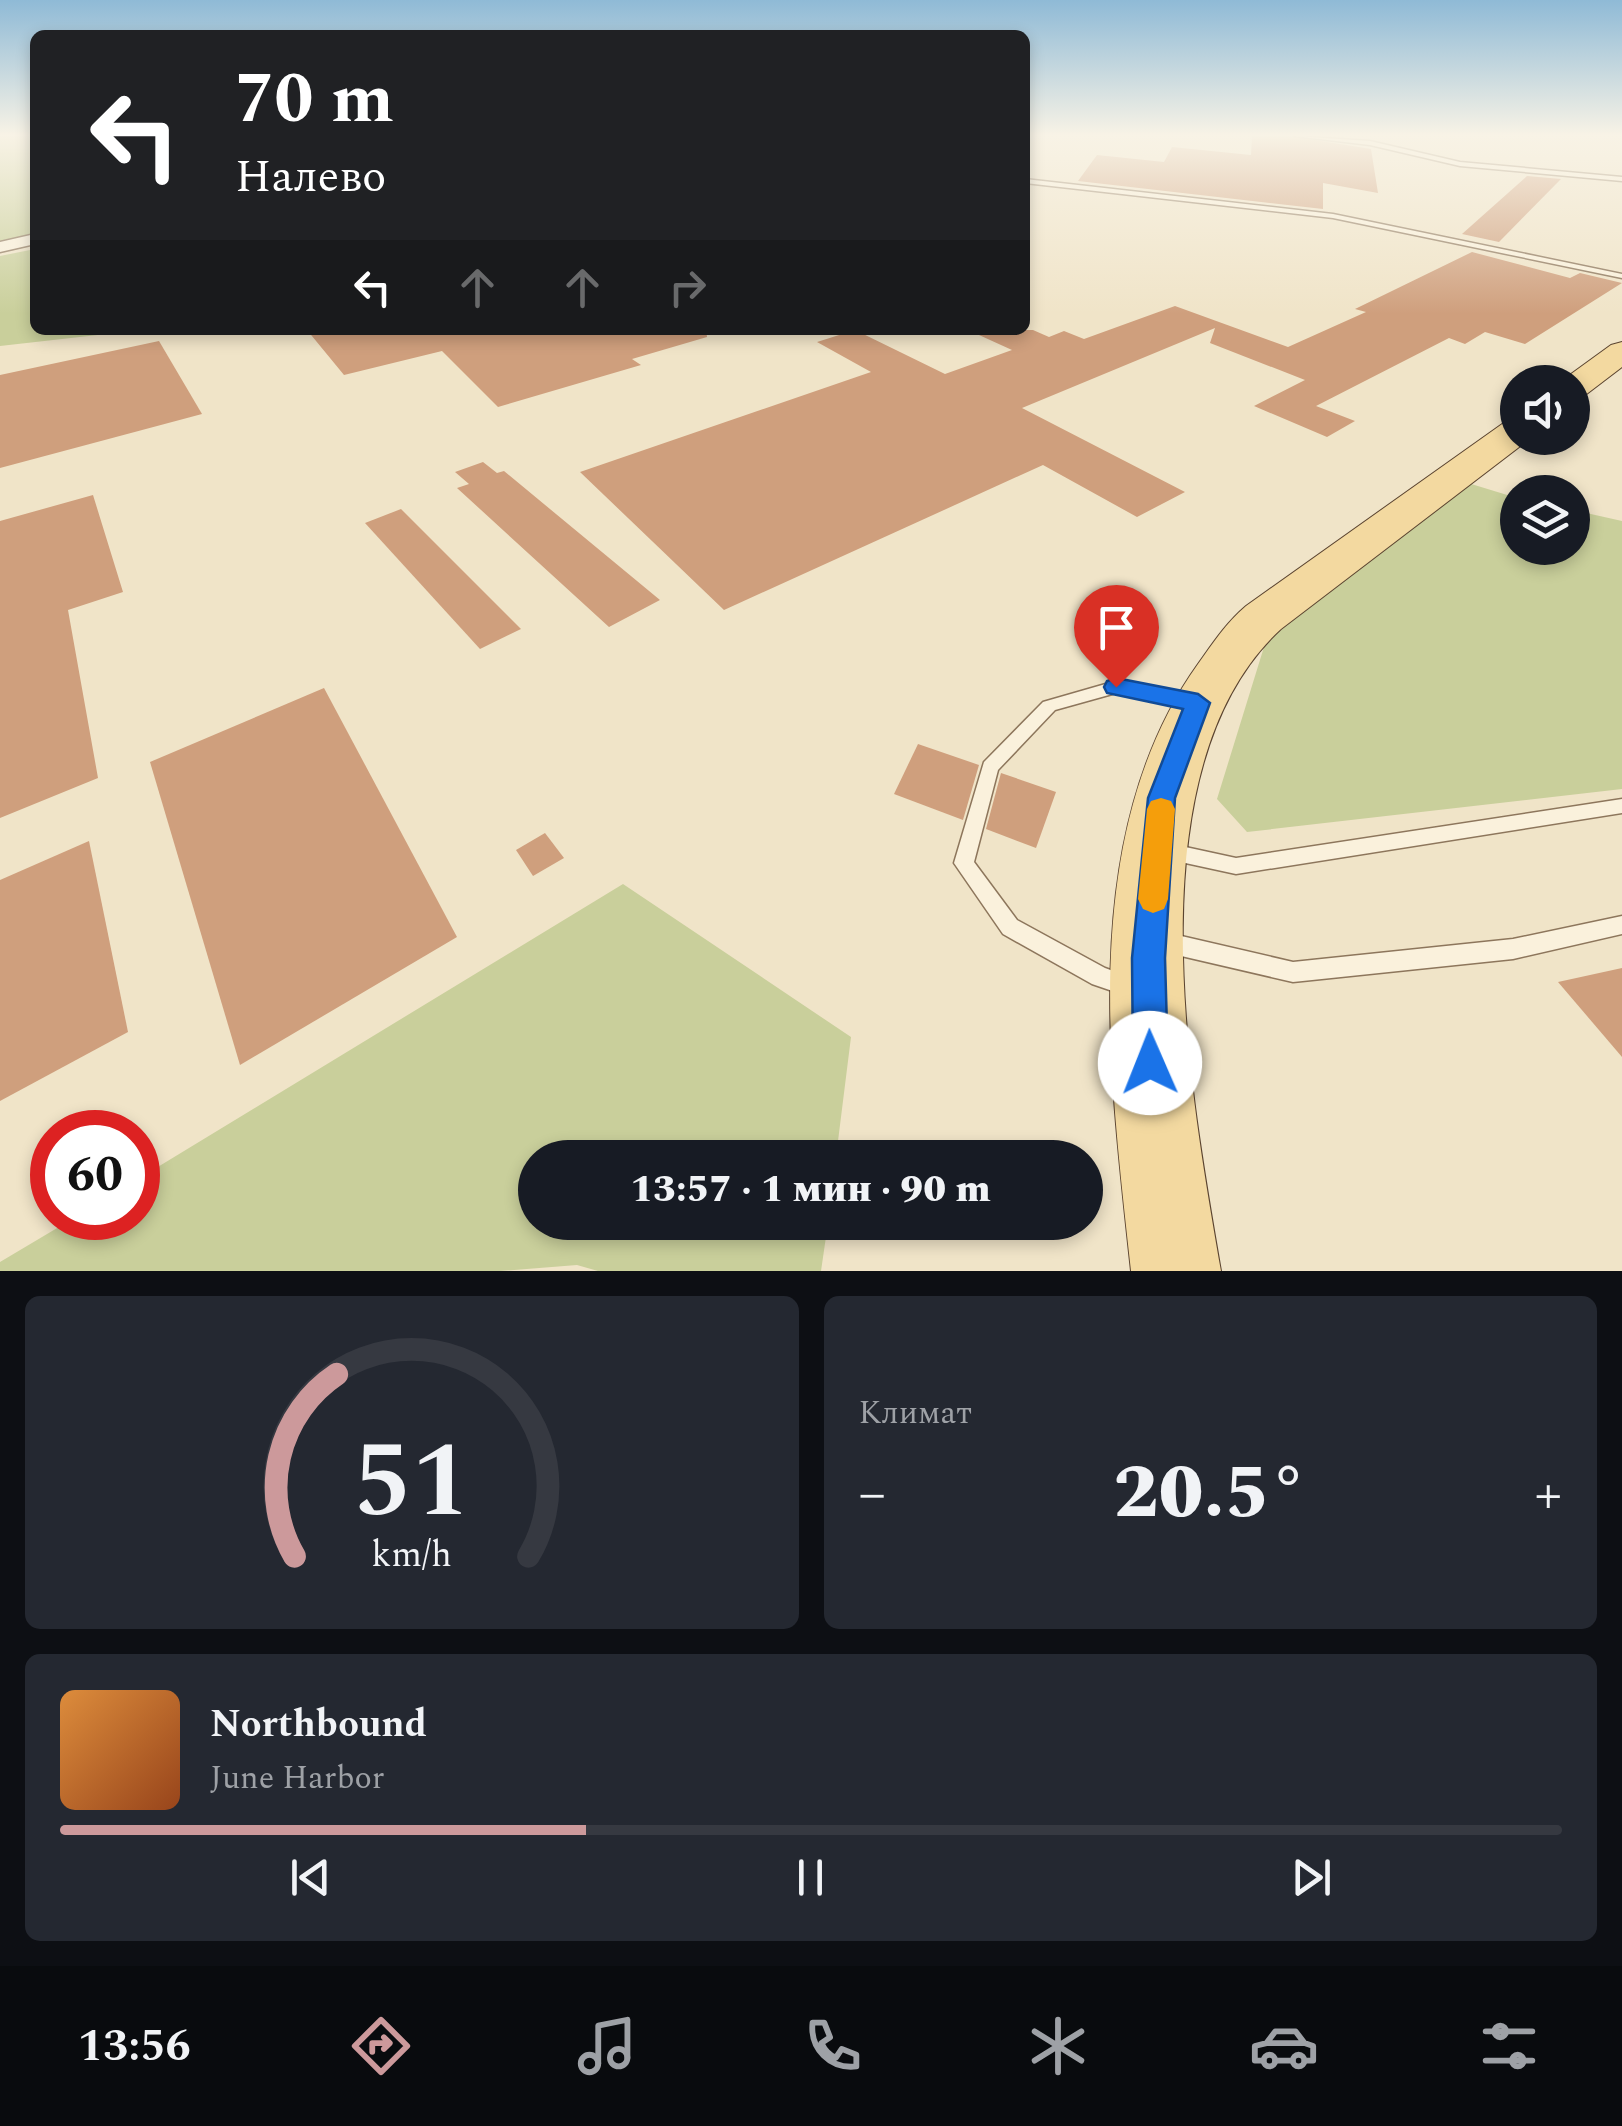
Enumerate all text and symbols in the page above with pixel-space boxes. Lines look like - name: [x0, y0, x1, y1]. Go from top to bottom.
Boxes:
- text: 70 m: [235, 47, 394, 153]
- icon: left: [70, 70, 200, 200]
- text: Налево: [235, 143, 386, 212]
- icon: left: [345, 260, 400, 315]
- icon: ahead: [450, 260, 505, 315]
- icon: ahead: [555, 260, 610, 315]
- icon: right: [660, 260, 715, 315]
- map controls: [1500, 365, 1590, 565]
- button: sound: [1500, 365, 1590, 455]
- button: layers: [1500, 475, 1590, 565]
- pin: [1074, 585, 1159, 688]
- icon: arrive: [1089, 600, 1144, 655]
- position arrow: [1098, 1011, 1202, 1115]
- speed limit sign: 60: [30, 1110, 160, 1240]
- text: 13:57 · 1 мин · 90 m: [630, 1161, 991, 1219]
- text: Климат: [859, 1389, 972, 1438]
- text: 51: [353, 1404, 470, 1562]
- text: 20.5°: [1113, 1437, 1307, 1551]
- text: −: [859, 1453, 886, 1536]
- text: +: [1534, 1453, 1562, 1536]
- text: km/h: [372, 1528, 452, 1583]
- text: Northbound: [210, 1696, 427, 1754]
- text: June Harbor: [210, 1754, 385, 1803]
- icon: previous: [283, 1850, 338, 1905]
- icon: pause: [783, 1850, 838, 1905]
- icon: next: [1284, 1850, 1339, 1905]
- icon: directions: [346, 2011, 416, 2081]
- icon: music: [572, 2011, 642, 2081]
- icon: phone: [798, 2011, 868, 2081]
- icon: climate: [1023, 2011, 1093, 2081]
- icon: car: [1249, 2011, 1319, 2081]
- icon: filters: [1474, 2011, 1544, 2081]
- text: 13:56: [78, 2012, 191, 2081]

